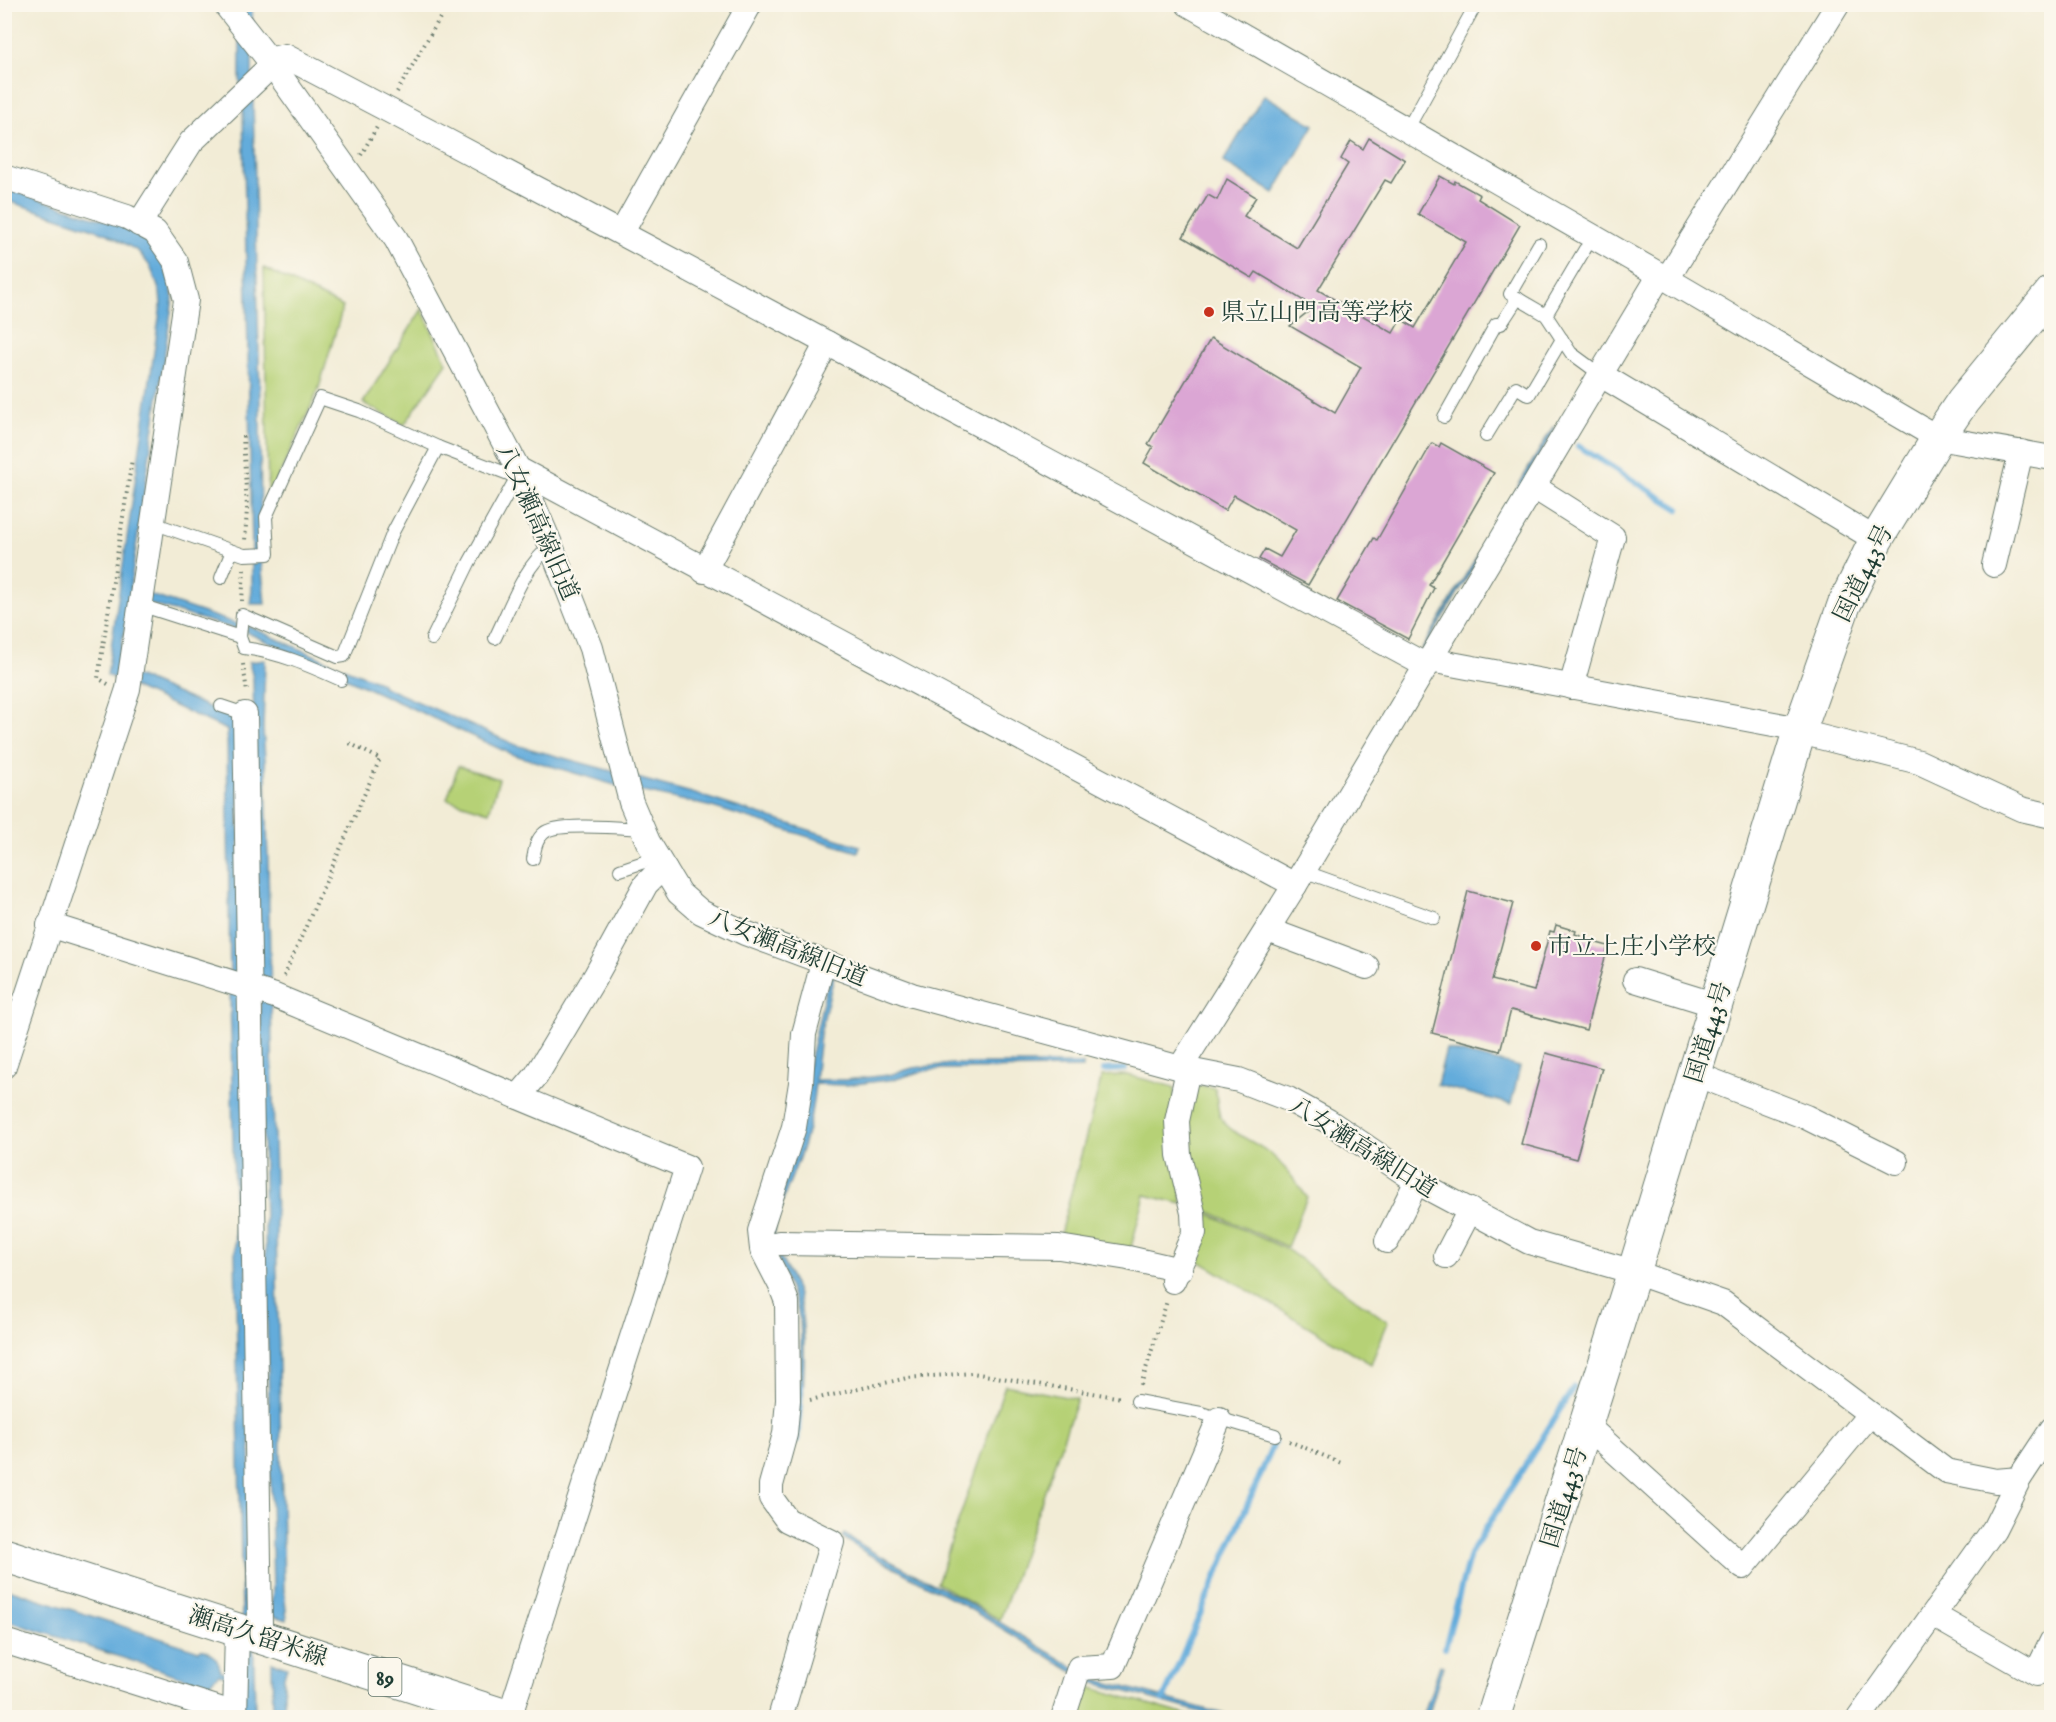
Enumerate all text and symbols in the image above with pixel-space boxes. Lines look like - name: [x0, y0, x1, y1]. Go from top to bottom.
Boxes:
- place label: 県立山門高等学校: [1221, 298, 1413, 329]
- marker: 県立山門高等学校: [1202, 305, 1216, 319]
- street label: 八女瀬高線旧道: [488, 440, 585, 606]
- street label: 国道443号: [1828, 520, 1901, 627]
- street label: 八女瀬高線旧道: [704, 903, 871, 994]
- place label: 市立上庄小学校: [1548, 932, 1716, 963]
- marker: 市立上庄小学校: [1529, 939, 1543, 953]
- street label: 国道443号: [1679, 978, 1740, 1087]
- street label: 八女瀬高線旧道: [1283, 1091, 1442, 1206]
- street label: 国道443号: [1535, 1443, 1596, 1552]
- street label: 瀬高久留米線: [184, 1600, 331, 1674]
- road number: 89: [368, 1658, 402, 1696]

